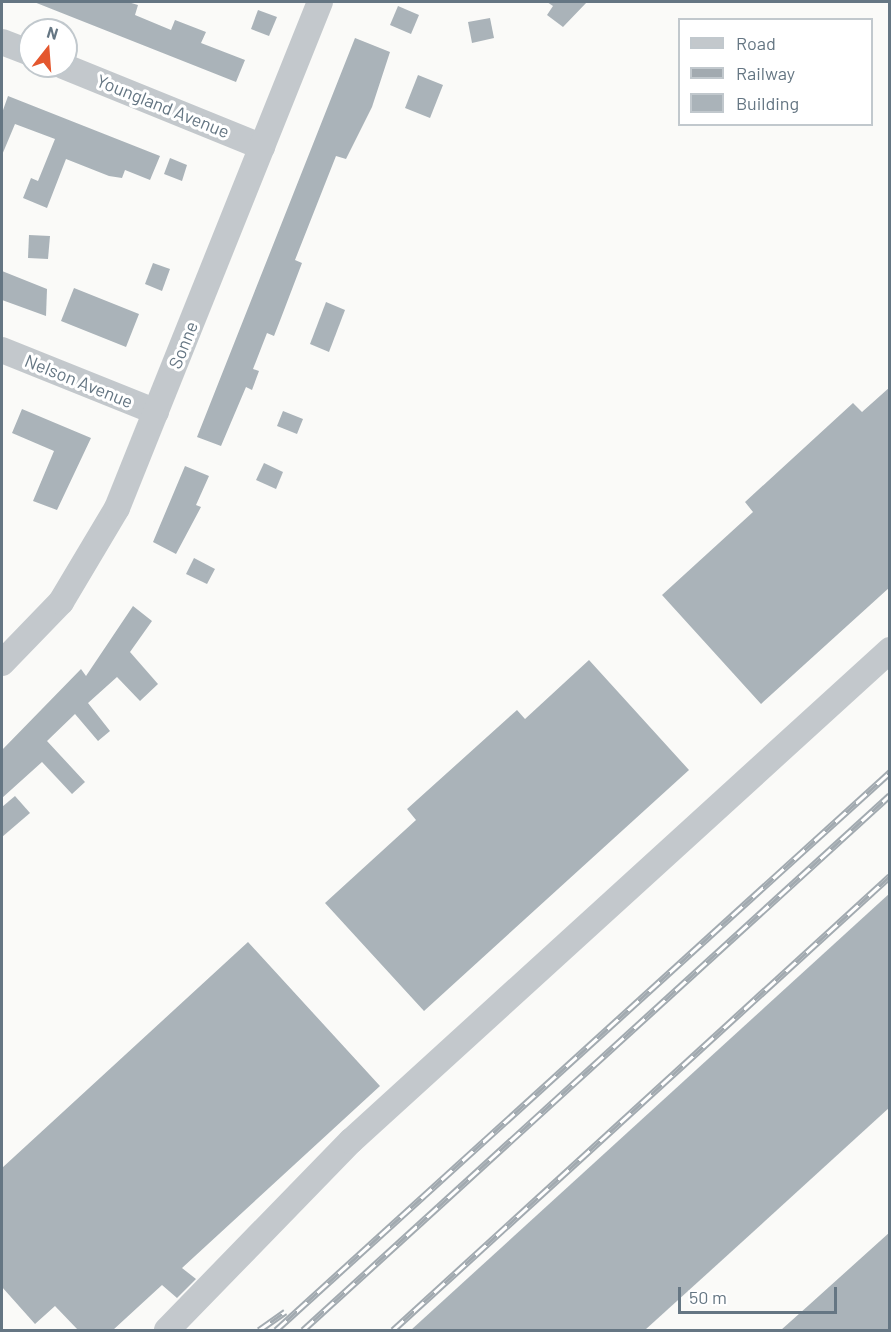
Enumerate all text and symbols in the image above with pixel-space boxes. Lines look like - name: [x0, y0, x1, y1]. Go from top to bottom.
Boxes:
- north arrow: [18, 18, 78, 78]
- legend: [678, 18, 873, 126]
- text: N: [45, 22, 61, 43]
- text: Road: [736, 32, 776, 54]
- text: Railway: [736, 62, 795, 84]
- street label: Youngland Avenue: [93, 69, 233, 143]
- text: Building: [736, 92, 799, 114]
- street label: Sonne: [164, 318, 202, 372]
- street label: Nelson Avenue: [22, 349, 136, 413]
- scale bar: [681, 1275, 840, 1313]
- text: 50 m: [689, 1286, 727, 1308]

